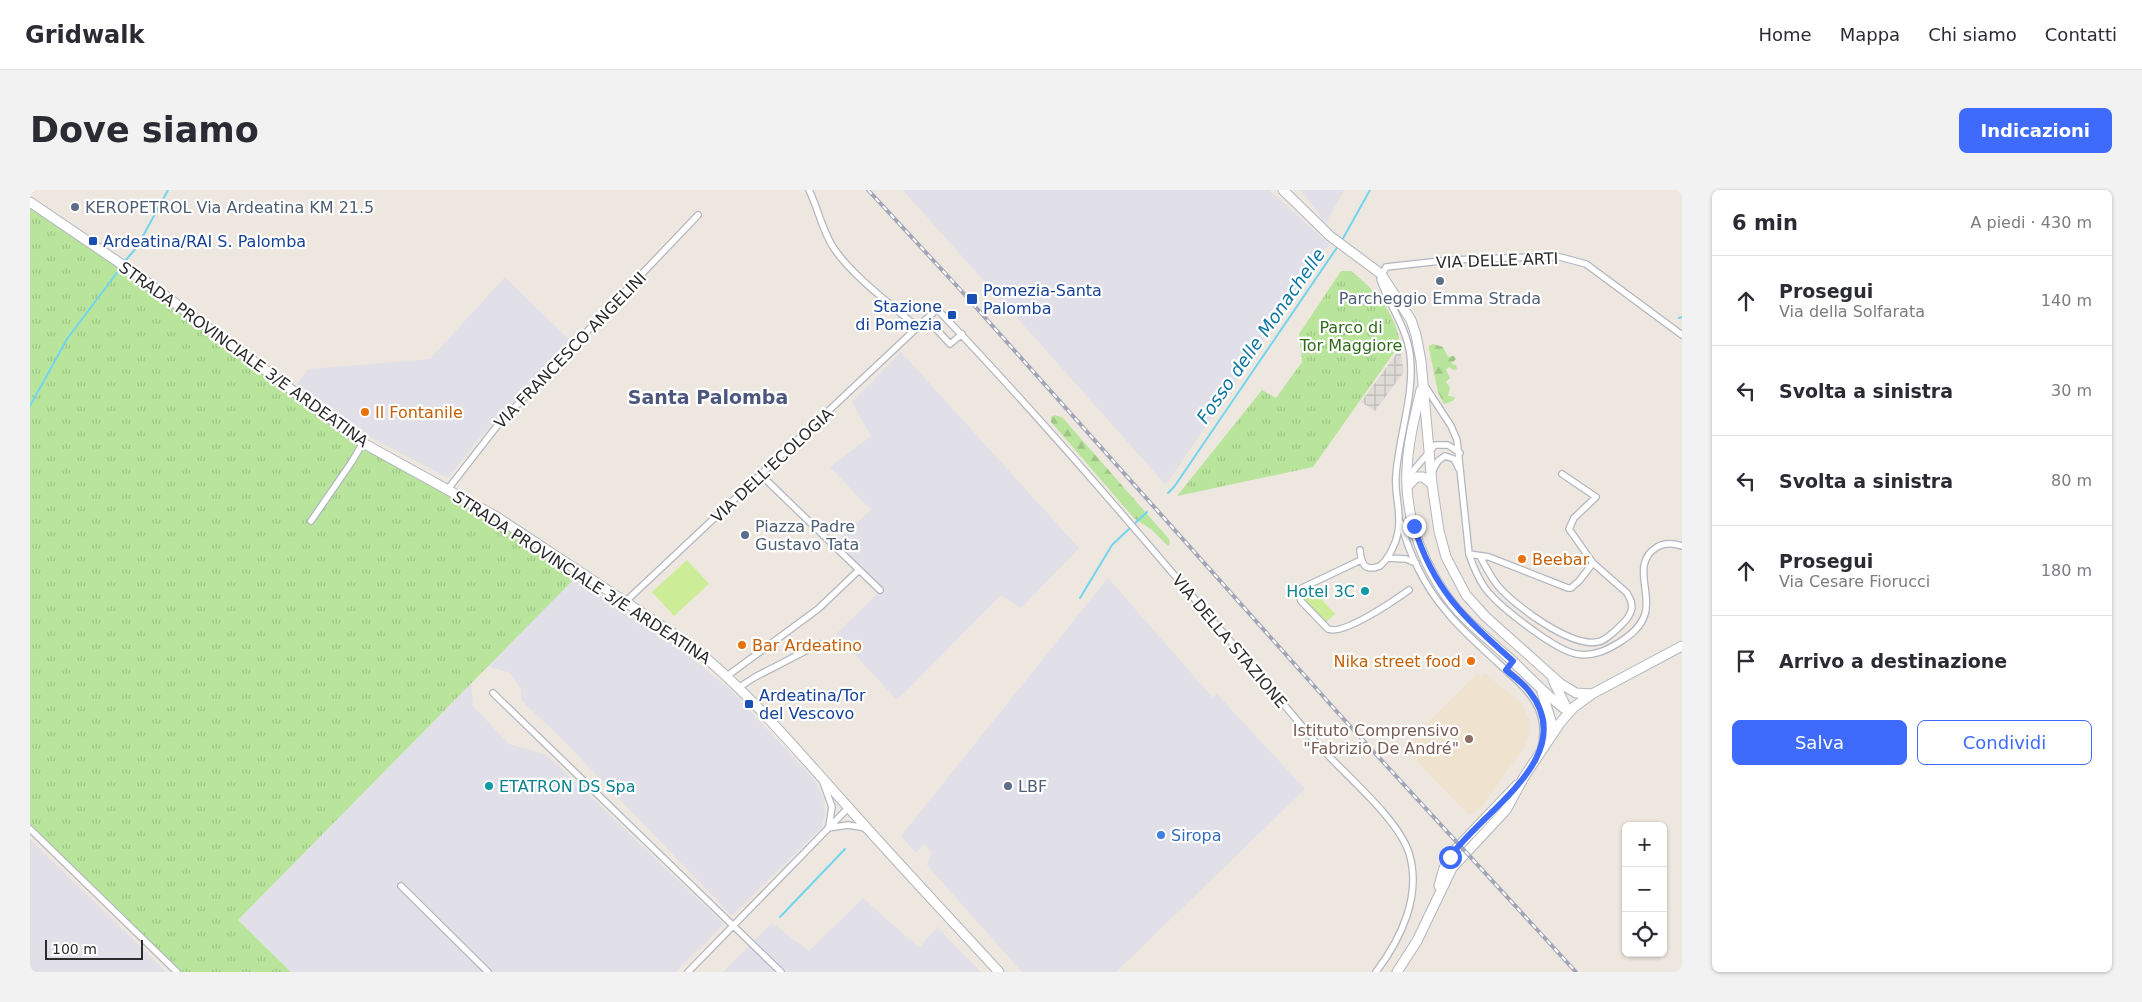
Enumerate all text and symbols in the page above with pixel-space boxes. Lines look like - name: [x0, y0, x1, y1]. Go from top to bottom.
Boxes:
- text: Gridwalk: [25, 21, 145, 49]
- text: Home: [1759, 24, 1812, 45]
- text: Mappa: [1840, 24, 1900, 45]
- text: Chi siamo: [1928, 24, 2017, 45]
- text: Contatti: [2045, 24, 2117, 45]
- button: Indicazioni: [1959, 108, 2112, 153]
- text: Dove siamo: [30, 110, 259, 150]
- place label: KEROPETROL Via Ardeatina KM 21.5: [85, 198, 374, 217]
- marker: KEROPETROL Via Ardeatina KM 21.5: [69, 201, 81, 213]
- text: 6 min: [1732, 211, 1798, 235]
- text: A piedi · 430 m: [1970, 213, 2092, 232]
- place label: Ardeatina/RAI S. Palomba: [103, 232, 306, 251]
- marker: Ardeatina/RAI S. Palomba: [87, 235, 99, 247]
- water label: Fosso delle Monachelle: [1192, 244, 1329, 427]
- street label: VIA DELLE ARTI: [1435, 249, 1559, 272]
- street label: STRADA PROVINCIALE 3/E ARDEATINA: [115, 258, 372, 451]
- street label: VIA FRANCESCO ANGELINI: [490, 268, 650, 433]
- marker: Parcheggio Emma Strada: [1434, 275, 1446, 287]
- text: Prosegui: [1779, 280, 1873, 302]
- place label: Pomezia-Santa Palomba: [983, 281, 1102, 318]
- icon: ahead: [1732, 287, 1760, 315]
- place label: Parcheggio Emma Strada: [1339, 289, 1541, 308]
- text: 140 m: [2041, 291, 2092, 310]
- marker: Pomezia-Santa Palomba: [965, 292, 979, 306]
- place label: Stazione di Pomezia: [855, 297, 942, 334]
- text: Via della Solfarata: [1779, 302, 1925, 321]
- marker: Stazione di Pomezia: [946, 309, 958, 321]
- park label: Parco di Tor Maggiore: [1299, 318, 1402, 355]
- icon: left: [1732, 377, 1760, 405]
- text: Svolta a sinistra: [1779, 380, 1953, 402]
- text: 30 m: [2051, 381, 2092, 400]
- district label: Santa Palomba: [628, 386, 788, 408]
- place label: Il Fontanile: [375, 403, 463, 422]
- street label: VIA DELL'ECOLOGIA: [708, 404, 837, 527]
- marker: Il Fontanile: [359, 406, 371, 418]
- icon: left: [1732, 467, 1760, 495]
- text: Svolta a sinistra: [1779, 470, 1953, 492]
- text: 80 m: [2051, 471, 2092, 490]
- street label: STRADA PROVINCIALE 3/E ARDEATINA: [449, 487, 714, 668]
- route end: [1403, 515, 1426, 538]
- place label: Piazza Padre Gustavo Tata: [755, 517, 859, 554]
- marker: Piazza Padre Gustavo Tata: [739, 529, 751, 541]
- place label: Beebar: [1532, 550, 1590, 569]
- text: Prosegui: [1779, 550, 1873, 572]
- marker: Beebar: [1516, 553, 1528, 565]
- icon: ahead: [1732, 557, 1760, 585]
- text: 180 m: [2041, 561, 2092, 580]
- street label: VIA DELLA STAZIONE: [1168, 571, 1291, 712]
- text: Via Cesare Fiorucci: [1779, 572, 1930, 591]
- place label: Hotel 3C: [1286, 582, 1355, 601]
- marker: Hotel 3C: [1359, 585, 1371, 597]
- place label: Bar Ardeatino: [752, 636, 862, 655]
- marker: Bar Ardeatino: [736, 639, 748, 651]
- icon: arrive: [1732, 647, 1760, 675]
- text: Arrivo a destinazione: [1779, 650, 2007, 672]
- place label: Nika street food: [1333, 652, 1461, 671]
- marker: Nika street food: [1465, 655, 1477, 667]
- place label: Ardeatina/Tor del Vescovo: [759, 686, 866, 723]
- marker: Ardeatina/Tor del Vescovo: [743, 698, 755, 710]
- button: Salva: [1732, 720, 1907, 765]
- button: Condividi: [1917, 720, 2092, 765]
- place label: Istituto Comprensivo "Fabrizio De André": [1293, 721, 1459, 758]
- marker: Istituto Comprensivo "Fabrizio De André": [1463, 733, 1475, 745]
- place label: ETATRON DS Spa: [499, 777, 636, 796]
- place label: LBF: [1018, 777, 1047, 796]
- marker: ETATRON DS Spa: [483, 780, 495, 792]
- marker: LBF: [1002, 780, 1014, 792]
- map controls: [1622, 822, 1667, 957]
- button: +: [1622, 822, 1667, 867]
- place label: Siropa: [1171, 826, 1222, 845]
- marker: Siropa: [1155, 829, 1167, 841]
- route start: [1439, 846, 1462, 869]
- button: −: [1622, 867, 1667, 912]
- button: locate: [1622, 912, 1667, 957]
- scale bar: [45, 937, 142, 960]
- text: 100 m: [52, 941, 97, 957]

